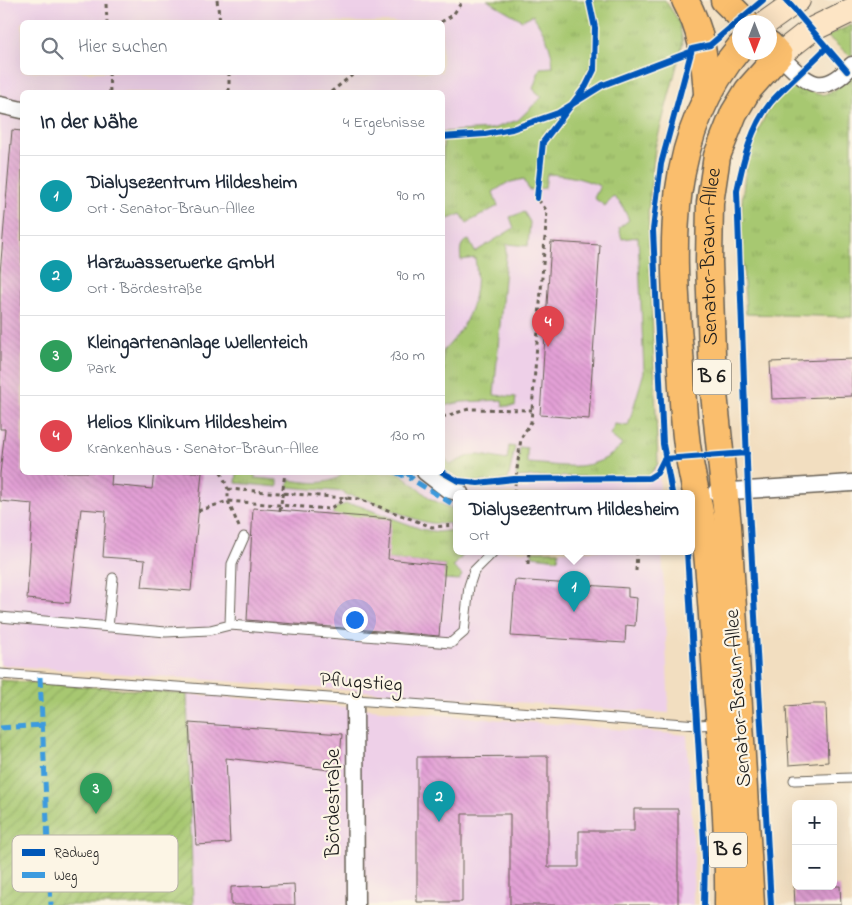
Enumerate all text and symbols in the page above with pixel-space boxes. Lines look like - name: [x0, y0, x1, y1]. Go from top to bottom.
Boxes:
- north arrow: [732, 15, 777, 60]
- search box: [20, 20, 445, 75]
- icon: search: [38, 34, 66, 62]
- text: Hier suchen: [78, 34, 167, 61]
- text: In der Nähe: [40, 108, 138, 138]
- text: 4 Ergebnisse: [343, 111, 425, 135]
- street label: Senator-Braun-Allee: [694, 165, 730, 346]
- text: Dialysezentrum Hildesheim: [87, 170, 297, 197]
- text: 1: [53, 184, 59, 208]
- text: 90 m: [397, 184, 425, 208]
- text: Ort · Senator-Braun-Allee: [87, 197, 255, 221]
- text: Harzwasserwerke GmbH: [87, 250, 275, 277]
- text: 2: [52, 264, 60, 288]
- text: 90 m: [397, 264, 425, 288]
- text: Ort · Bördestraße: [87, 277, 202, 301]
- pin: 4: [532, 306, 564, 347]
- text: Kleingartenanlage Wellenteich: [87, 330, 308, 357]
- text: 3: [53, 344, 59, 368]
- text: 130 m: [390, 344, 425, 368]
- text: Park: [87, 357, 116, 381]
- road number: B 6: [693, 360, 731, 394]
- text: Helios Klinikum Hildesheim: [87, 410, 287, 437]
- text: 4: [53, 424, 59, 448]
- text: 130 m: [390, 424, 425, 448]
- text: Krankenhaus · Senator-Braun-Allee: [87, 437, 319, 461]
- popup: [453, 490, 695, 555]
- text: Dialysezentrum Hildesheim: [469, 497, 679, 524]
- text: Ort: [469, 524, 490, 548]
- pin: 1: [558, 571, 590, 612]
- your location: [342, 607, 368, 633]
- street label: Senator-Braun-Allee: [718, 608, 760, 788]
- street label: Pflugstieg: [318, 665, 404, 703]
- street label: Bördestraße: [319, 748, 349, 858]
- pin: 3: [80, 773, 112, 814]
- pin: 2: [423, 781, 455, 822]
- map controls: [792, 800, 837, 890]
- button: +: [792, 800, 837, 845]
- road number: B 6: [709, 832, 747, 868]
- legend: [12, 835, 178, 892]
- text: Radweg: [54, 843, 99, 865]
- button: −: [792, 845, 837, 890]
- text: Weg: [54, 866, 77, 888]

